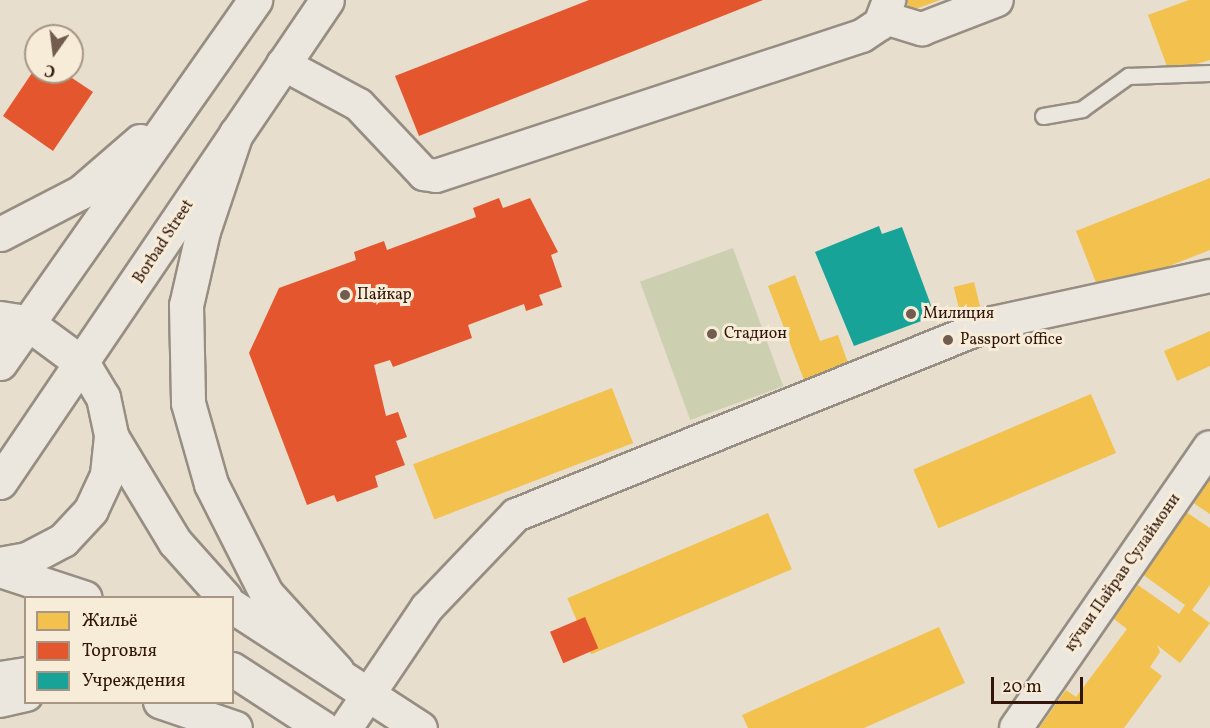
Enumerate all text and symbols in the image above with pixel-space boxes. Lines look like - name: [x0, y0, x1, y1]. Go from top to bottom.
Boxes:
- north arrow: [24, 24, 84, 84]
- text: С: [42, 58, 58, 81]
- street label: Borbad Street: [130, 196, 198, 288]
- place label: Пайкар: [357, 285, 412, 305]
- marker: Пайкар: [338, 288, 352, 302]
- place label: Милиция: [923, 304, 994, 324]
- marker: Милиция: [904, 307, 918, 321]
- place label: Стадион: [724, 324, 787, 344]
- marker: Стадион: [705, 327, 719, 341]
- place label: Passport office: [960, 330, 1063, 350]
- marker: Passport office: [941, 333, 955, 347]
- street label: кӯчаи Пайрав Сулаймони: [1061, 490, 1185, 656]
- legend: [24, 596, 234, 704]
- text: Жильё: [82, 609, 138, 634]
- text: Торговля: [82, 639, 157, 664]
- scale bar: [994, 665, 1086, 703]
- text: Учреждения: [82, 669, 185, 694]
- text: 20 m: [1002, 675, 1042, 700]

